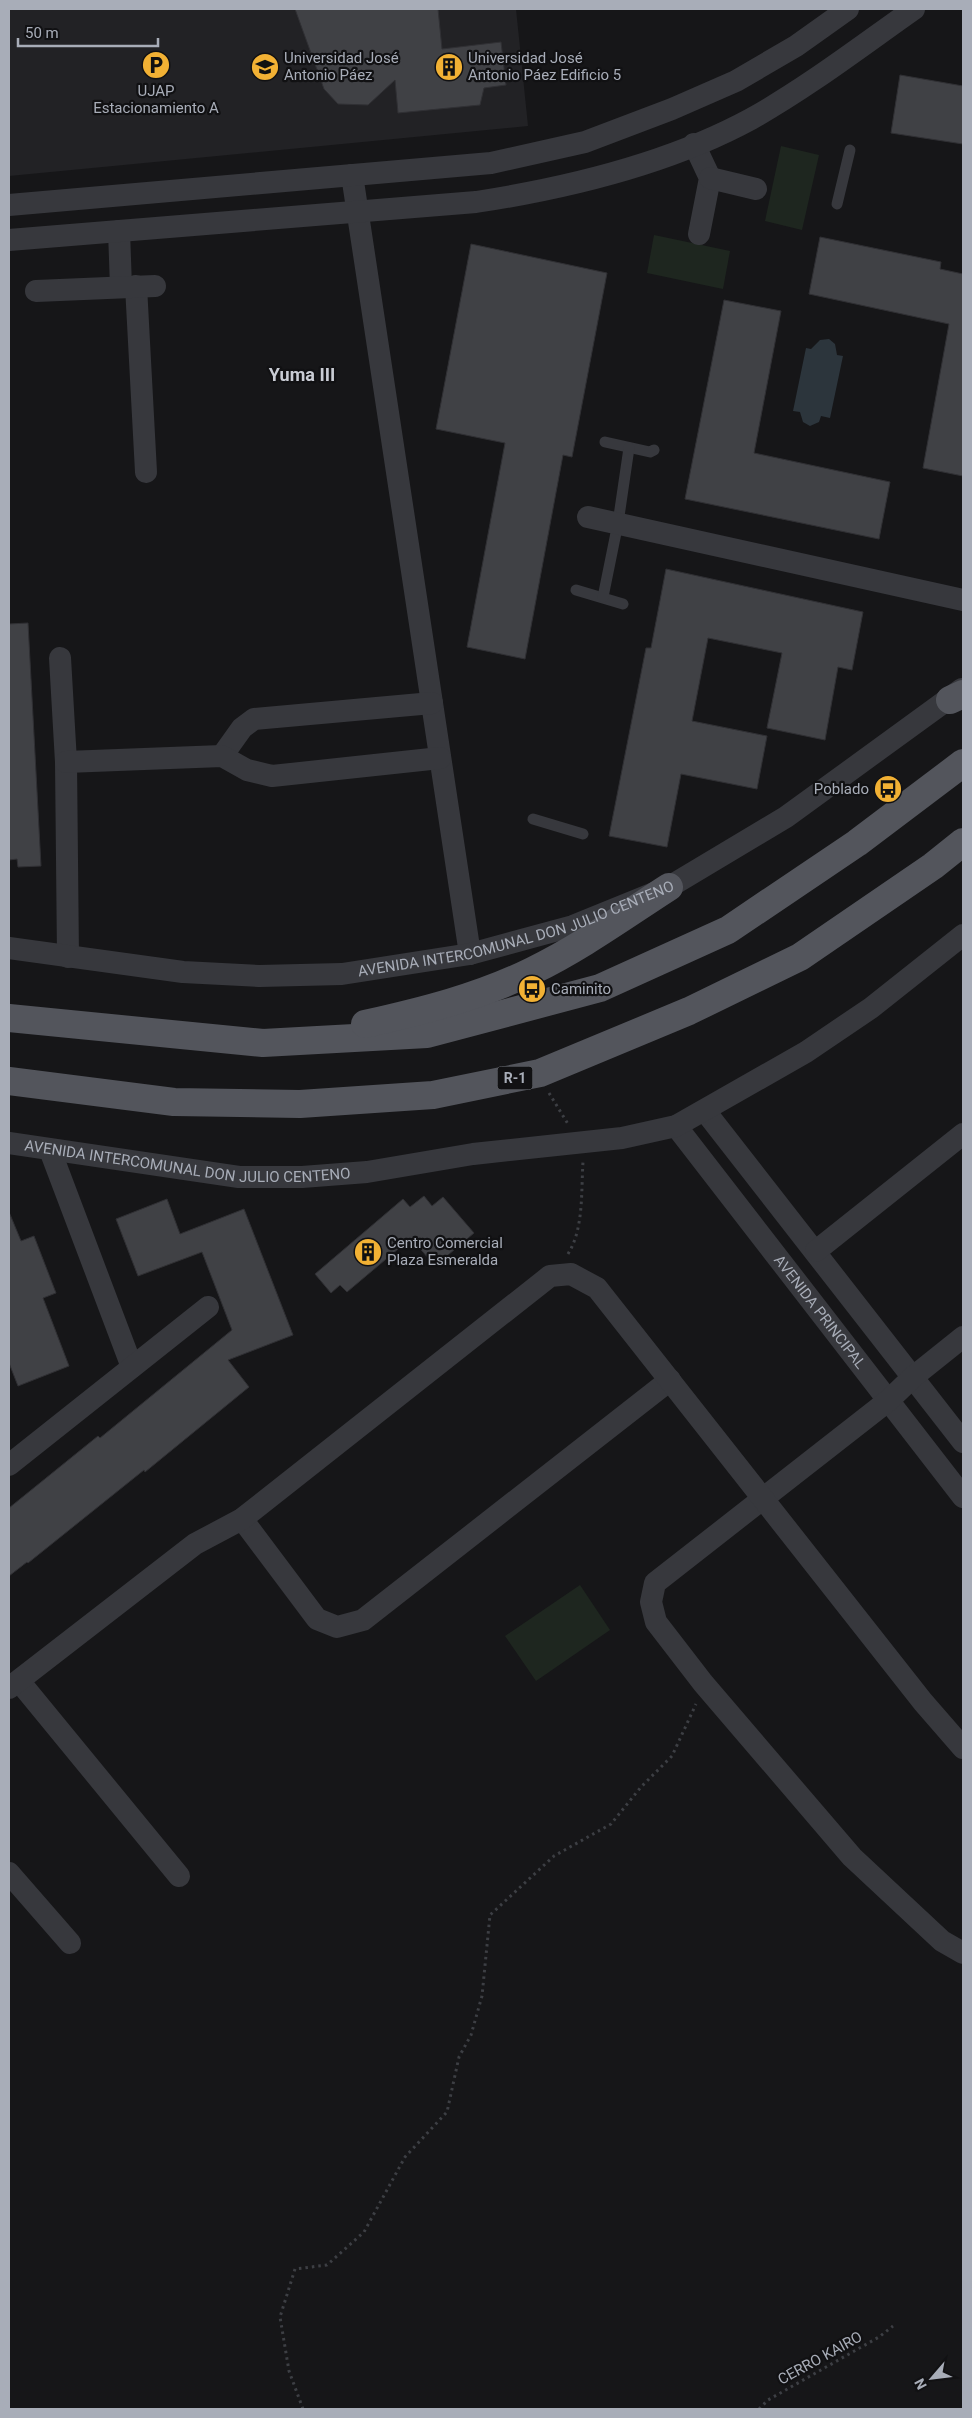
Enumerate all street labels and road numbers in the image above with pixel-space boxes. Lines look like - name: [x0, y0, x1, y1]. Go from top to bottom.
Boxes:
- street label: AVENIDA INTERCOMUNAL DON JULIO CENTENO: [357, 877, 676, 980]
- road number: R-1: [498, 1066, 532, 1090]
- street label: AVENIDA INTERCOMUNAL DON JULIO CENTENO: [23, 1136, 351, 1186]
- street label: AVENIDA PRINCIPAL: [770, 1251, 869, 1372]
- street label: CERRO KAIRO: [775, 2327, 865, 2389]

